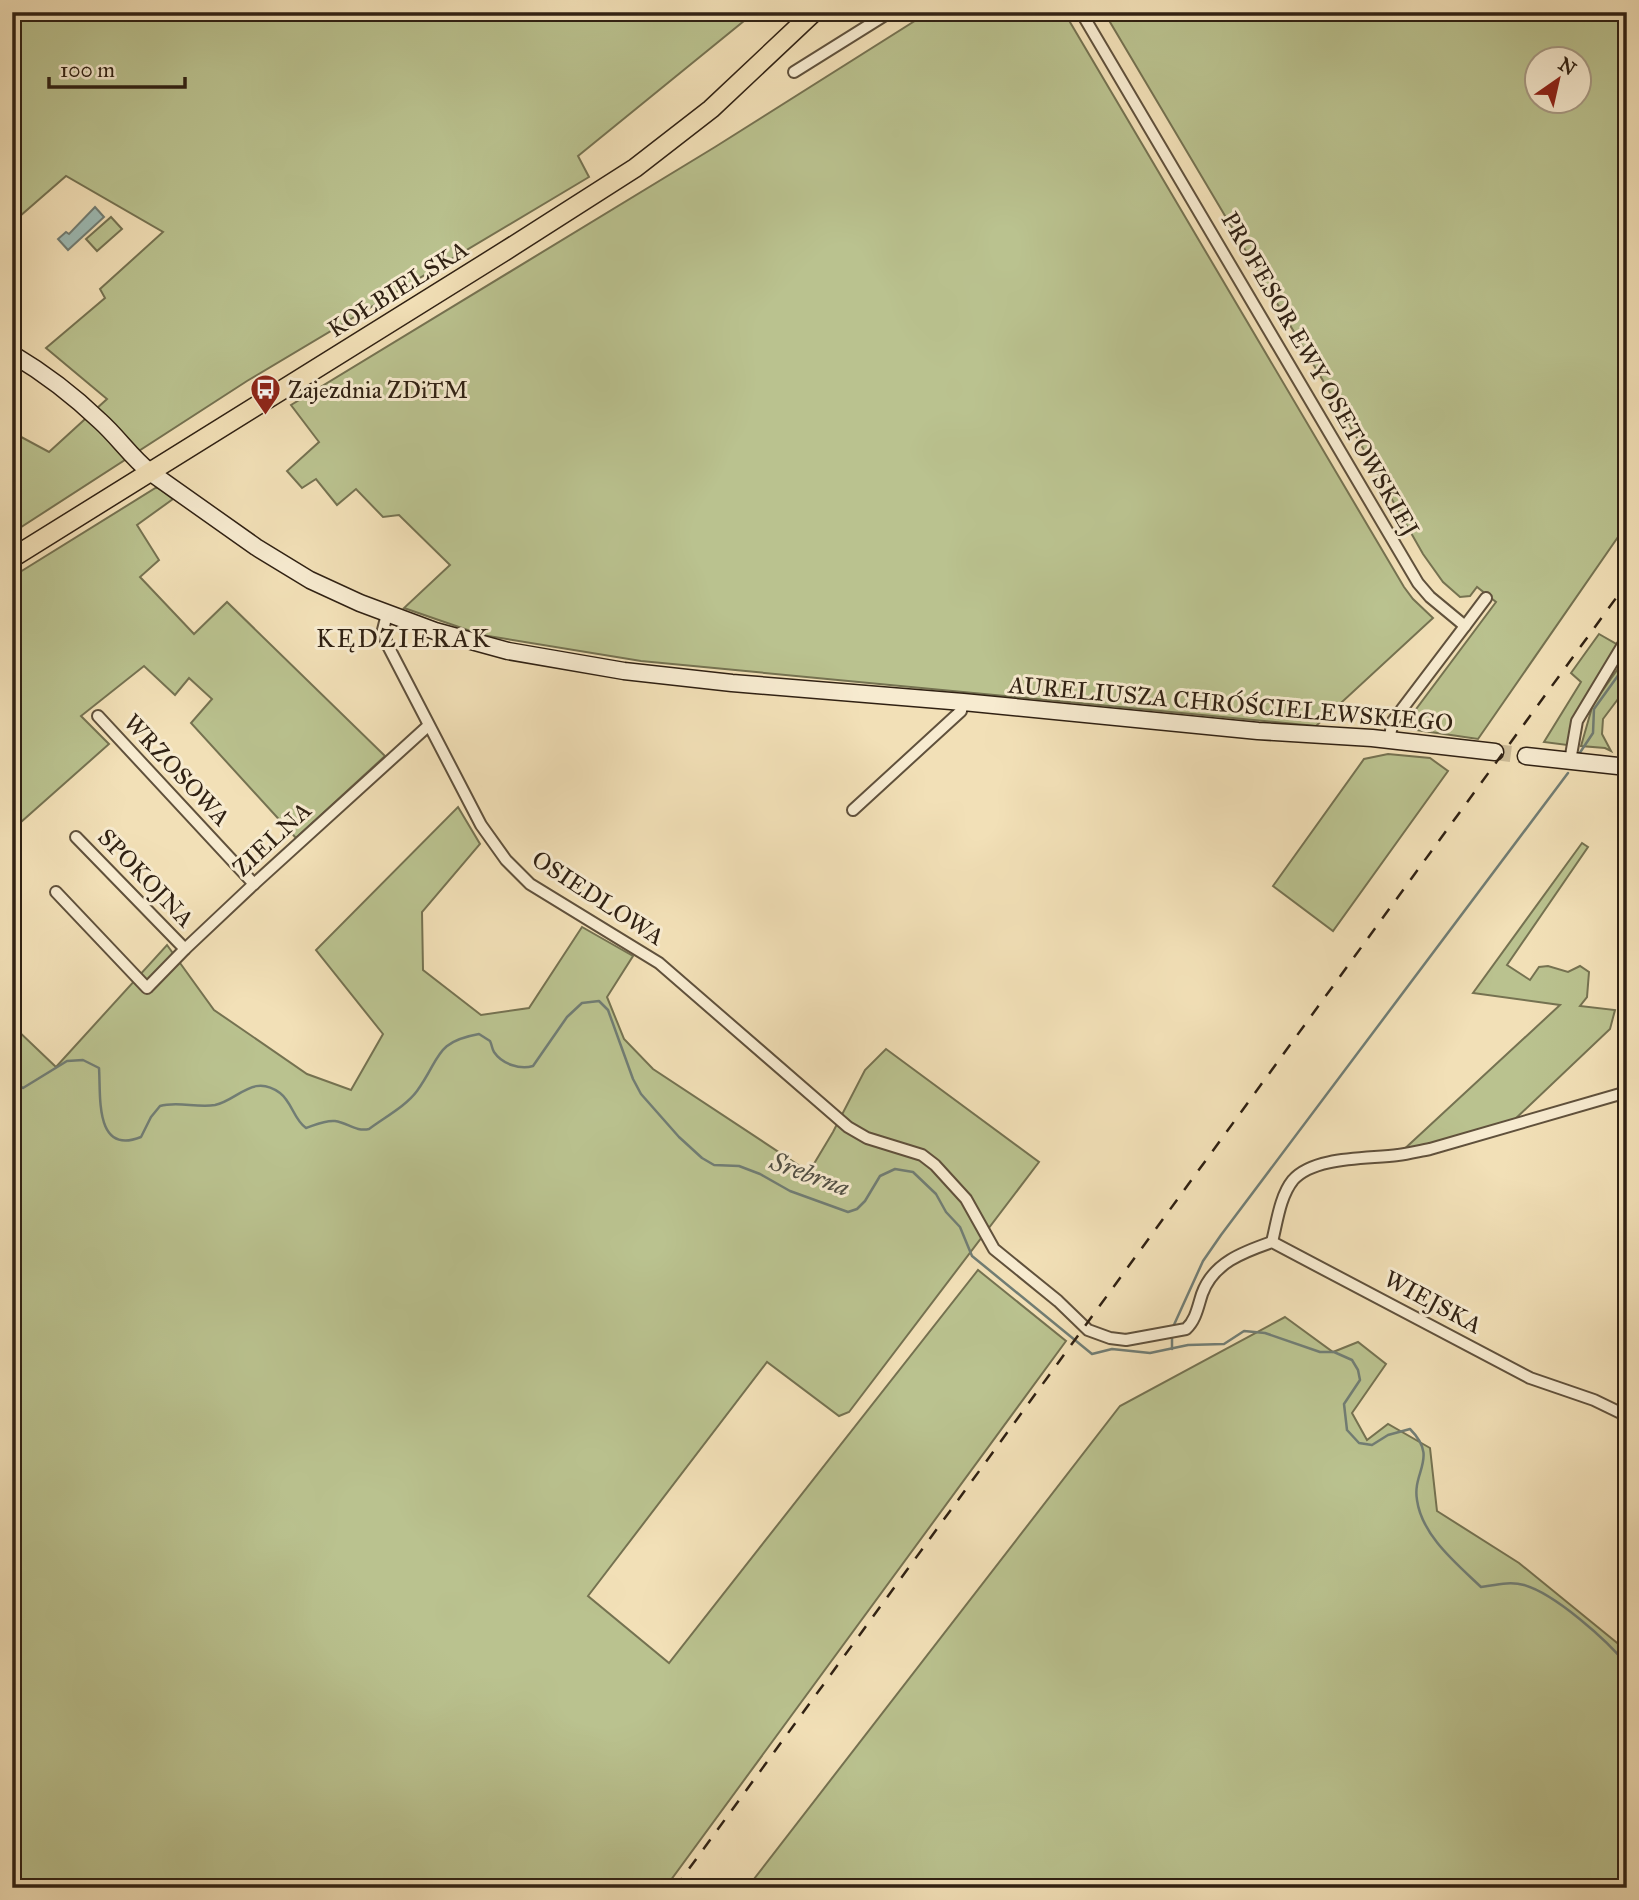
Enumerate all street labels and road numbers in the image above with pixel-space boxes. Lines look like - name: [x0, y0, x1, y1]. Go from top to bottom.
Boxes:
- street label: PROFESOR EWY OSETOWSKIEJ: [1215, 206, 1426, 542]
- street label: KOŁBIELSKA: [322, 234, 474, 344]
- street label: AURELIUSZA CHRÓŚCIELEWSKIEGO: [1006, 670, 1455, 738]
- street label: WRZOSOWA: [117, 708, 237, 832]
- street label: ZIELNA: [226, 795, 318, 883]
- street label: SPOKOJNA: [91, 822, 201, 934]
- street label: OSIEDLOWA: [526, 844, 670, 952]
- street label: WIEJSKA: [1379, 1264, 1487, 1340]

